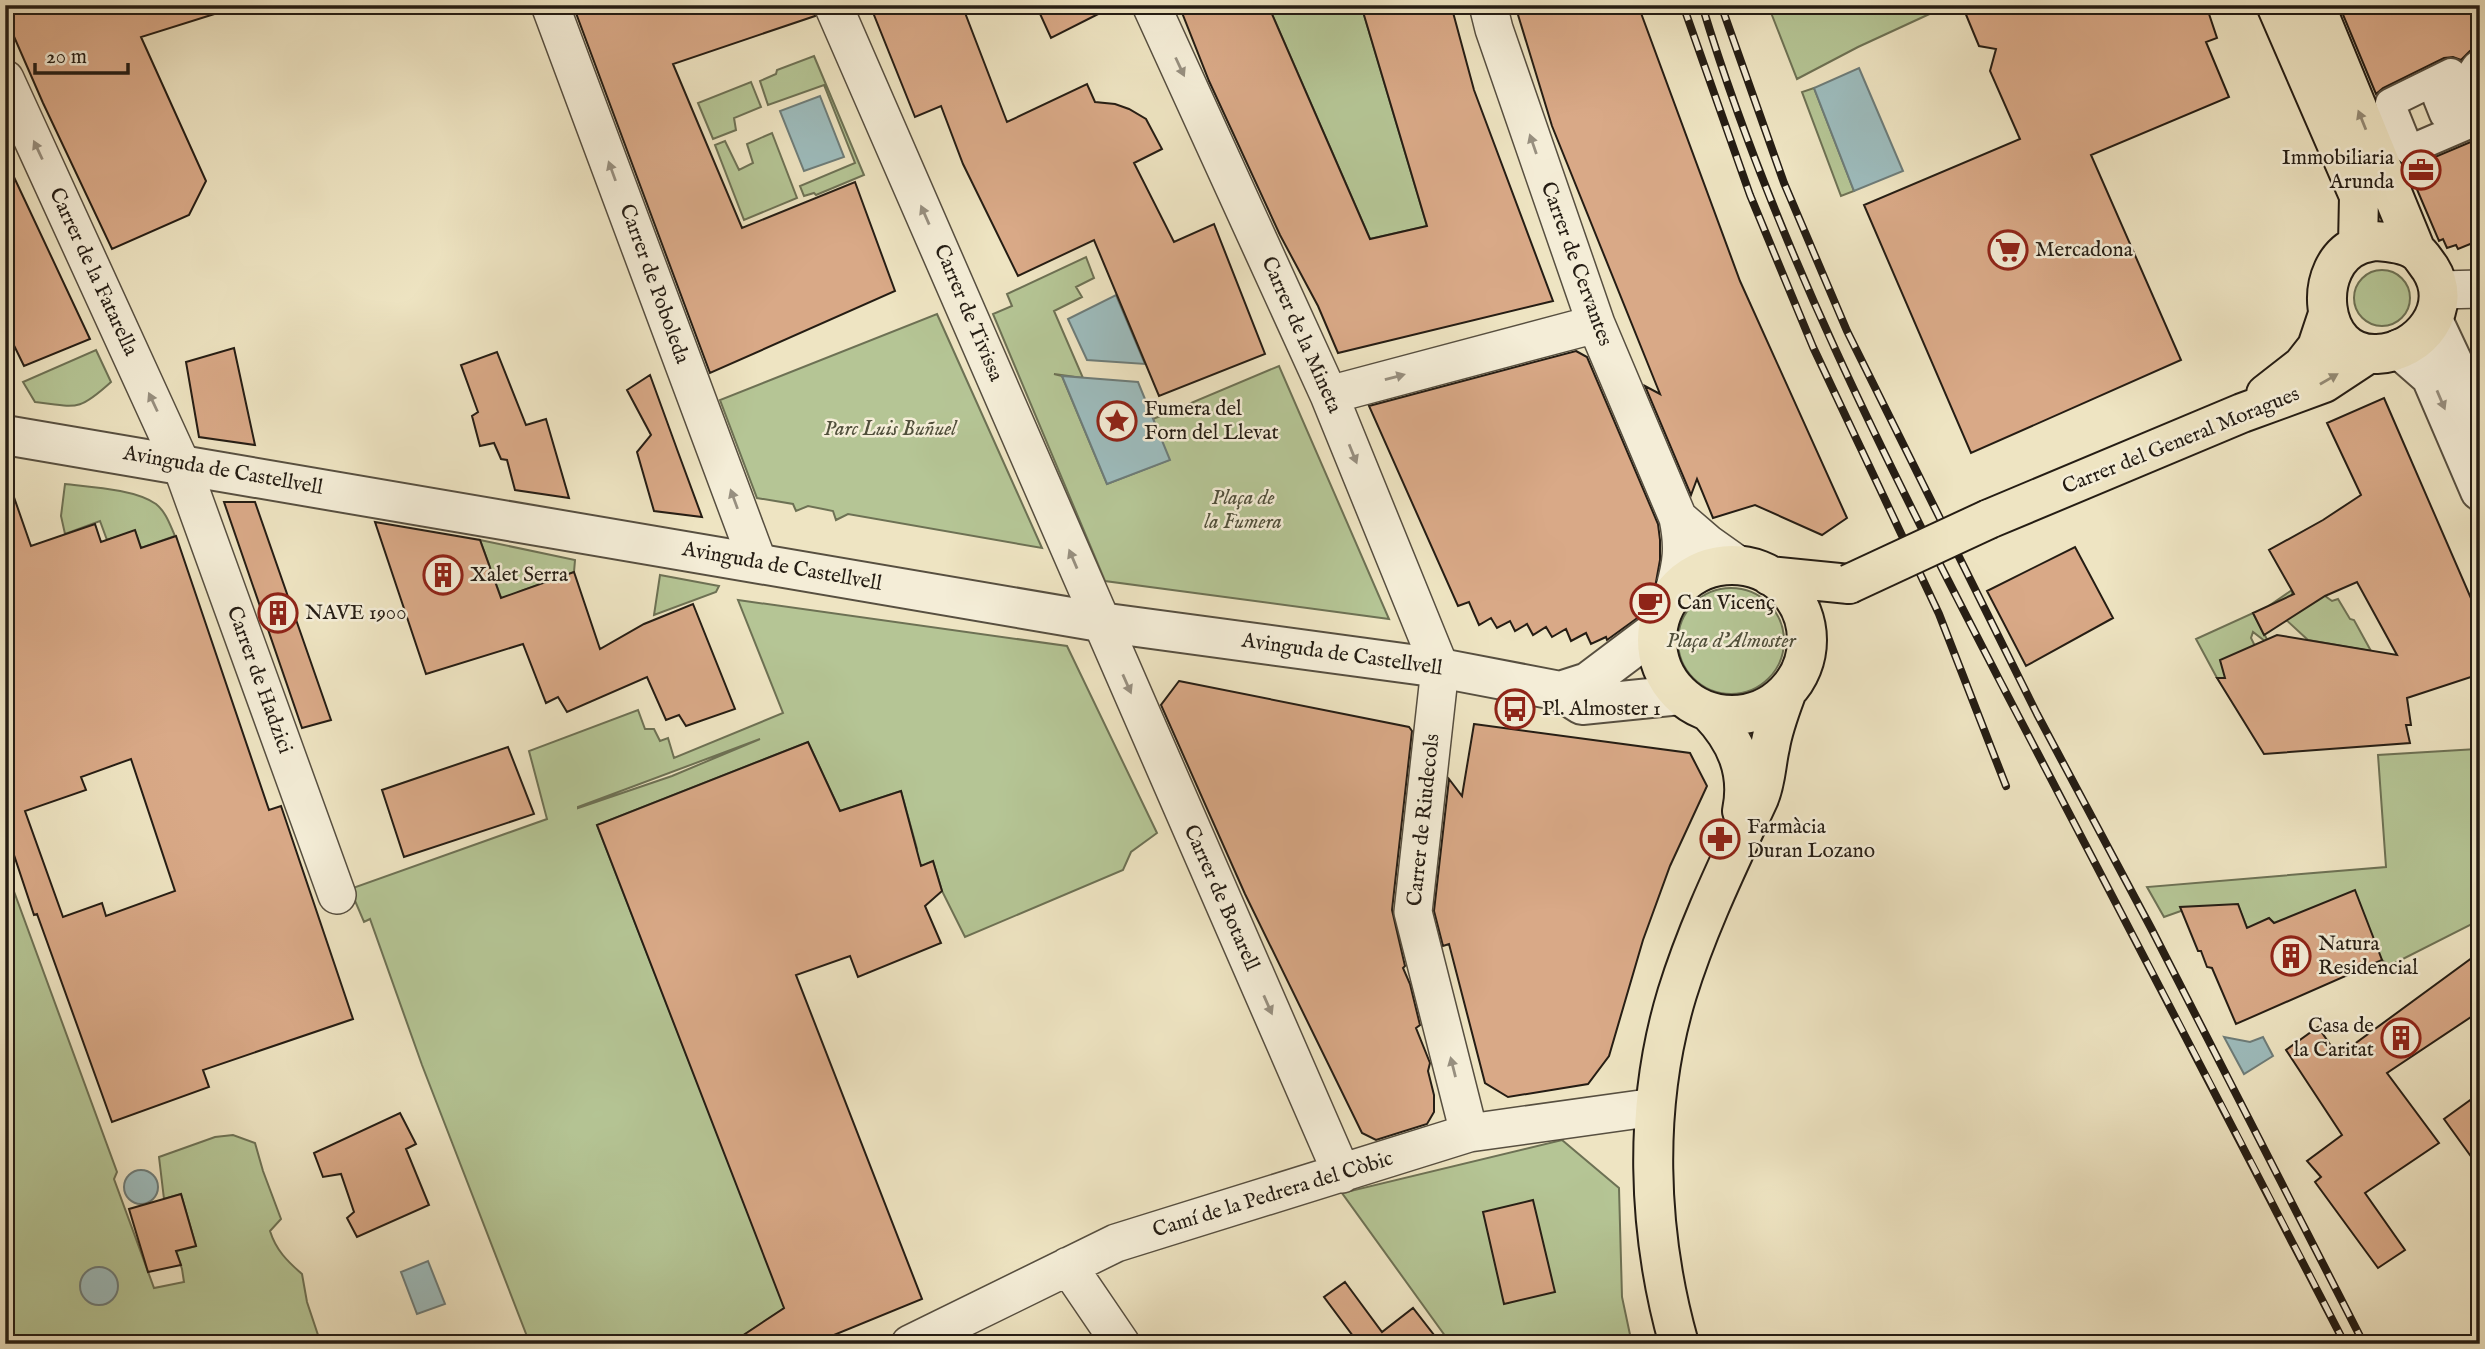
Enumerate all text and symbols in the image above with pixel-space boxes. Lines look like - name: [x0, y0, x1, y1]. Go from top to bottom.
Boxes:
- scale bar: [35, 32, 128, 76]
- text: 20 m: [46, 44, 87, 71]
- one-way arrow: [1174, 57, 1185, 77]
- one-way arrow: [2357, 109, 2368, 130]
- one-way arrow: [1527, 133, 1538, 154]
- one-way arrow: [32, 140, 43, 161]
- place label: Immobiliaria Arunda: [2282, 145, 2395, 196]
- office icon: Immobiliaria Arunda: [2400, 149, 2442, 191]
- one-way arrow: [606, 161, 617, 182]
- street label: Carrer de Cervantes: [1534, 178, 1618, 350]
- street label: Carrer de la Fatarella: [42, 184, 144, 361]
- street label: Carrer de Poboleda: [613, 200, 696, 368]
- one-way arrow: [920, 204, 931, 225]
- supermarket icon: Mercadona: [1987, 229, 2029, 271]
- place label: Mercadona: [2035, 237, 2134, 264]
- street label: Carrer de Tivissa: [927, 240, 1009, 387]
- street label: Carrer de la Mineta: [1254, 252, 1348, 418]
- one-way arrow: [1385, 372, 1406, 382]
- one-way arrow: [2319, 373, 2338, 385]
- street label: Carrer del General Moragues: [2058, 381, 2304, 501]
- one-way arrow: [2435, 390, 2447, 410]
- one-way arrow: [147, 392, 159, 412]
- place label: Fumera del Forn del Llevat: [1144, 396, 1279, 447]
- place icon: Fumera del Forn del Llevat: [1096, 400, 1138, 442]
- park label: Parc Luis Buñuel: [824, 416, 958, 443]
- street label: Avinguda de Castellvell: [120, 440, 325, 502]
- one-way arrow: [1347, 443, 1358, 464]
- park label: Plaça de la Fumera: [1204, 485, 1282, 536]
- one-way arrow: [728, 489, 739, 510]
- street label: Avinguda de Castellvell: [679, 536, 884, 598]
- one-way arrow: [1067, 549, 1079, 569]
- building icon: Xalet Serra: [422, 554, 464, 596]
- place label: Xalet Serra: [470, 562, 569, 589]
- cafe icon: Can Vicenç: [1629, 582, 1671, 624]
- place label: Can Vicenç: [1677, 590, 1775, 617]
- building icon: NAVE 1900: [257, 592, 299, 634]
- place label: NAVE 1900: [305, 600, 406, 627]
- street label: Carrer de Hadzici: [220, 603, 298, 757]
- street label: Avinguda de Castellvell: [1239, 627, 1444, 682]
- park label: Plaça d'Almoster: [1666, 628, 1797, 655]
- one-way arrow: [1122, 674, 1133, 695]
- bus stop icon: Pl. Almoster 1: [1494, 688, 1536, 730]
- place label: Pl. Almoster 1: [1542, 696, 1661, 723]
- street label: Carrer de Riudecols: [1402, 732, 1446, 908]
- place label: Farmàcia Duran Lozano: [1747, 814, 1875, 865]
- pharmacy icon: Farmàcia Duran Lozano: [1699, 818, 1741, 860]
- street label: Carrer de Botarell: [1177, 821, 1265, 976]
- place label: Natura Residencial: [2318, 931, 2418, 982]
- building icon: Natura Residencial: [2270, 935, 2312, 977]
- one-way arrow: [1262, 995, 1274, 1015]
- place label: Casa de la Caritat: [2294, 1013, 2374, 1064]
- building icon: Casa de la Caritat: [2380, 1017, 2422, 1059]
- one-way arrow: [1447, 1056, 1458, 1078]
- street label: Camí de la Pedrera del Còbic: [1150, 1146, 1396, 1244]

